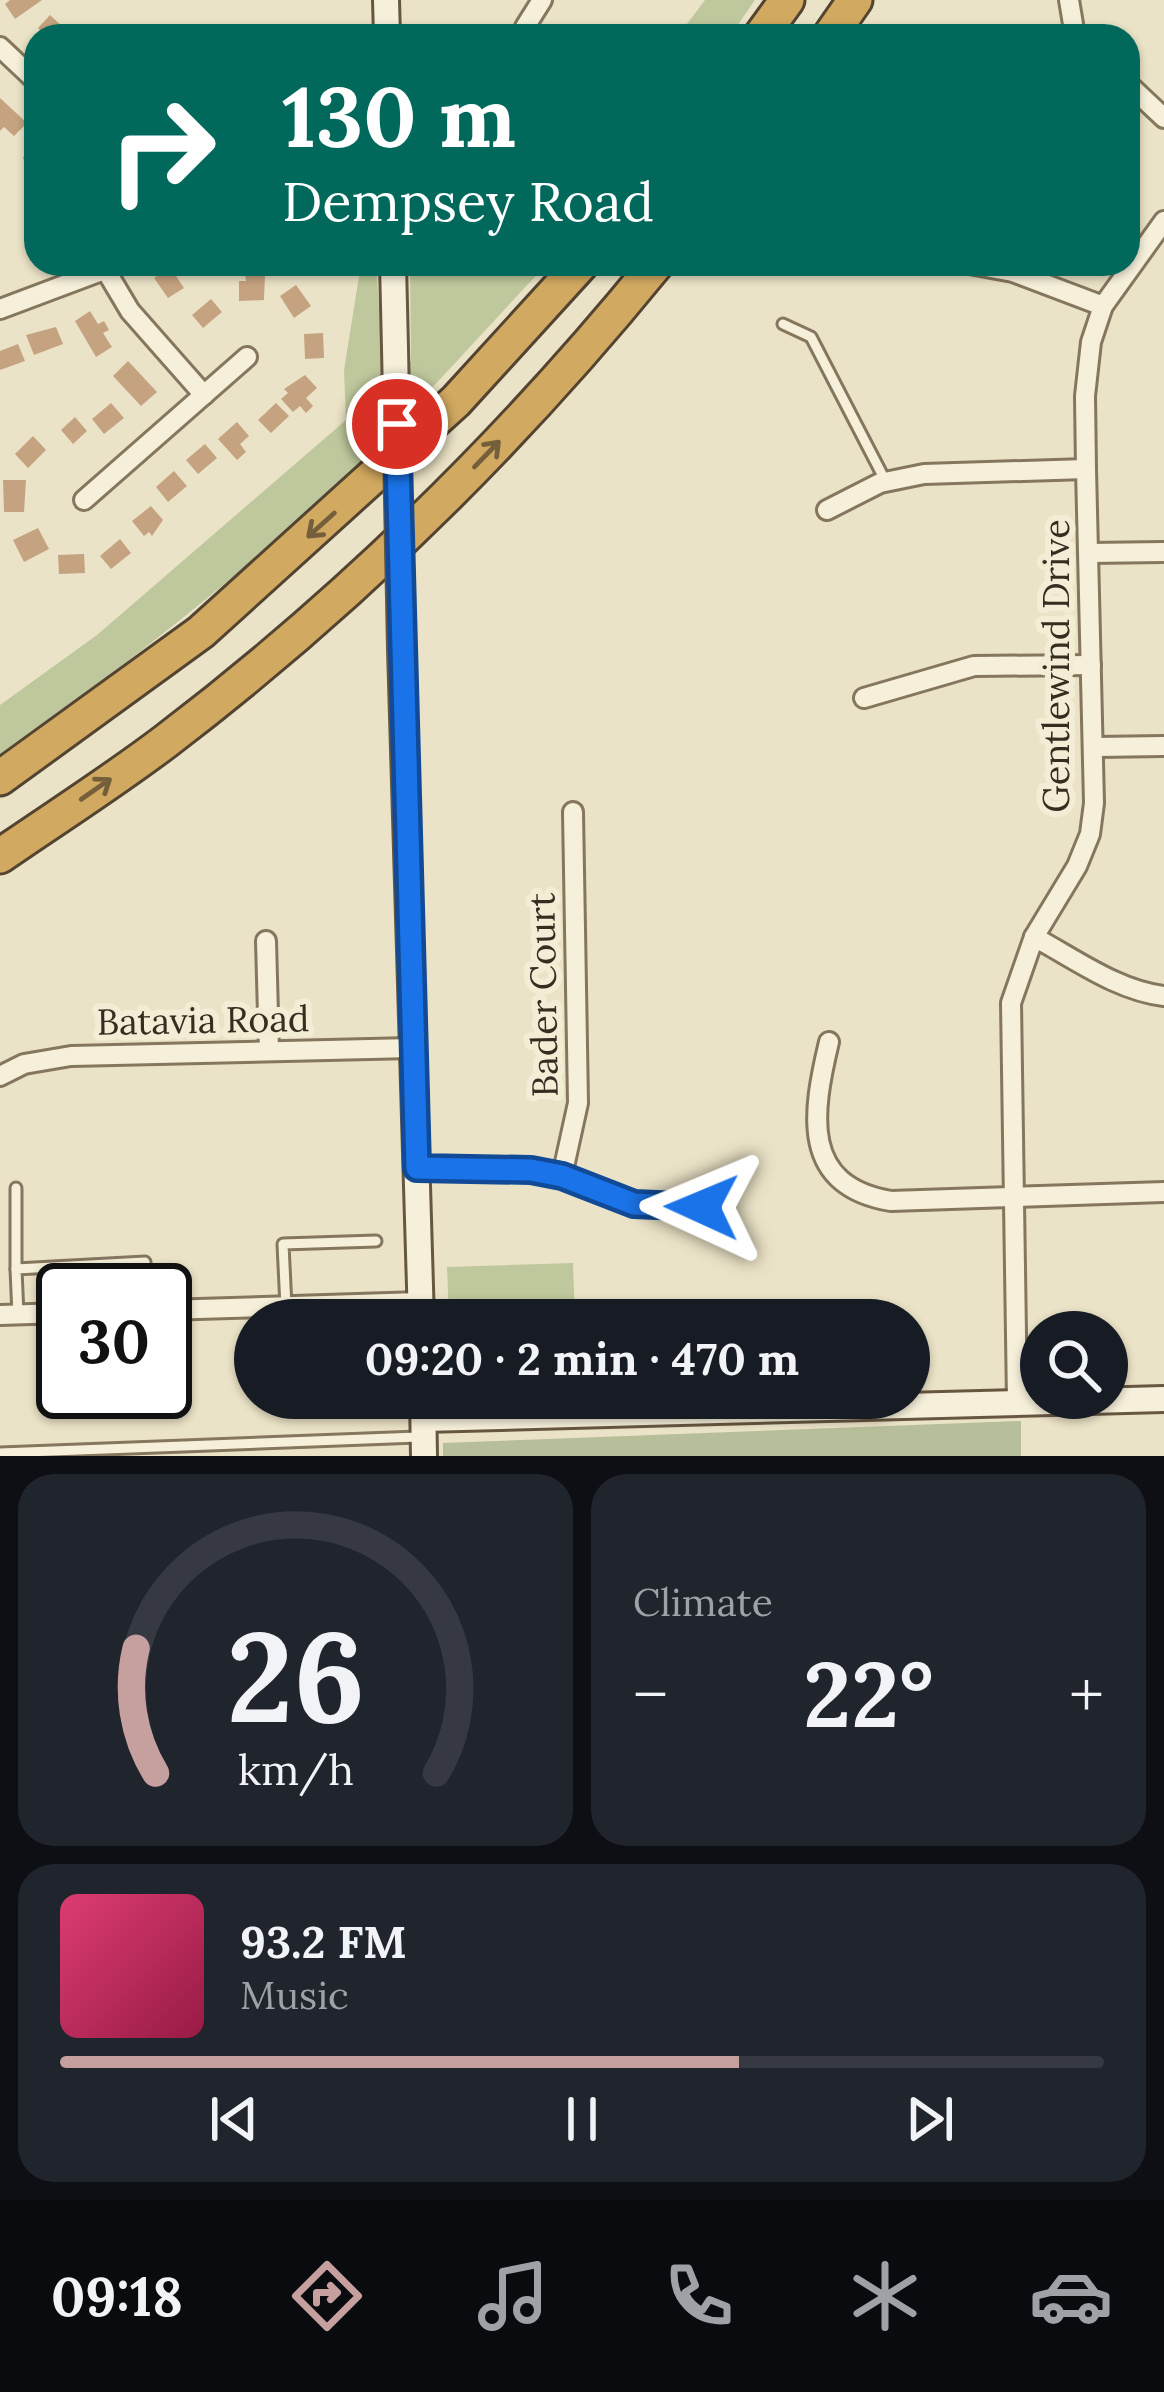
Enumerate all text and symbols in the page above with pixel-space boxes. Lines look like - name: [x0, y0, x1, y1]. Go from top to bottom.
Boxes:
- text: 130 m: [282, 62, 516, 170]
- icon: right: [84, 72, 240, 228]
- text: Dempsey Road: [282, 167, 654, 236]
- pin: [346, 373, 448, 475]
- icon: arrive: [364, 391, 430, 457]
- one-way arrow: [473, 440, 501, 469]
- one-way arrow: [306, 511, 336, 538]
- street label: Gentlewind Drive: [1033, 519, 1079, 813]
- one-way arrow: [79, 777, 113, 802]
- street label: Bader Court: [518, 892, 568, 1098]
- street label: Batavia Road: [96, 995, 310, 1045]
- position arrow: [639, 1144, 765, 1270]
- speed limit sign: 30: [36, 1263, 192, 1419]
- map controls: [1020, 1311, 1128, 1419]
- button: search: [1020, 1311, 1128, 1419]
- text: 09:20 · 2 min · 470 m: [365, 1330, 799, 1387]
- text: Climate: [633, 1577, 773, 1627]
- text: 26: [226, 1596, 365, 1756]
- text: 22°: [803, 1636, 934, 1752]
- text: −: [633, 1652, 668, 1736]
- text: +: [1069, 1652, 1104, 1736]
- text: km/h: [238, 1742, 353, 1797]
- text: 93.2 FM: [240, 1913, 407, 1970]
- text: Music: [240, 1970, 349, 2020]
- icon: previous: [201, 2086, 267, 2152]
- icon: pause: [549, 2086, 615, 2152]
- icon: next: [897, 2086, 963, 2152]
- icon: directions: [285, 2254, 369, 2338]
- icon: music: [471, 2254, 555, 2338]
- icon: phone: [657, 2254, 741, 2338]
- icon: climate: [843, 2254, 927, 2338]
- icon: car: [1029, 2254, 1113, 2338]
- text: 09:18: [51, 2262, 183, 2331]

